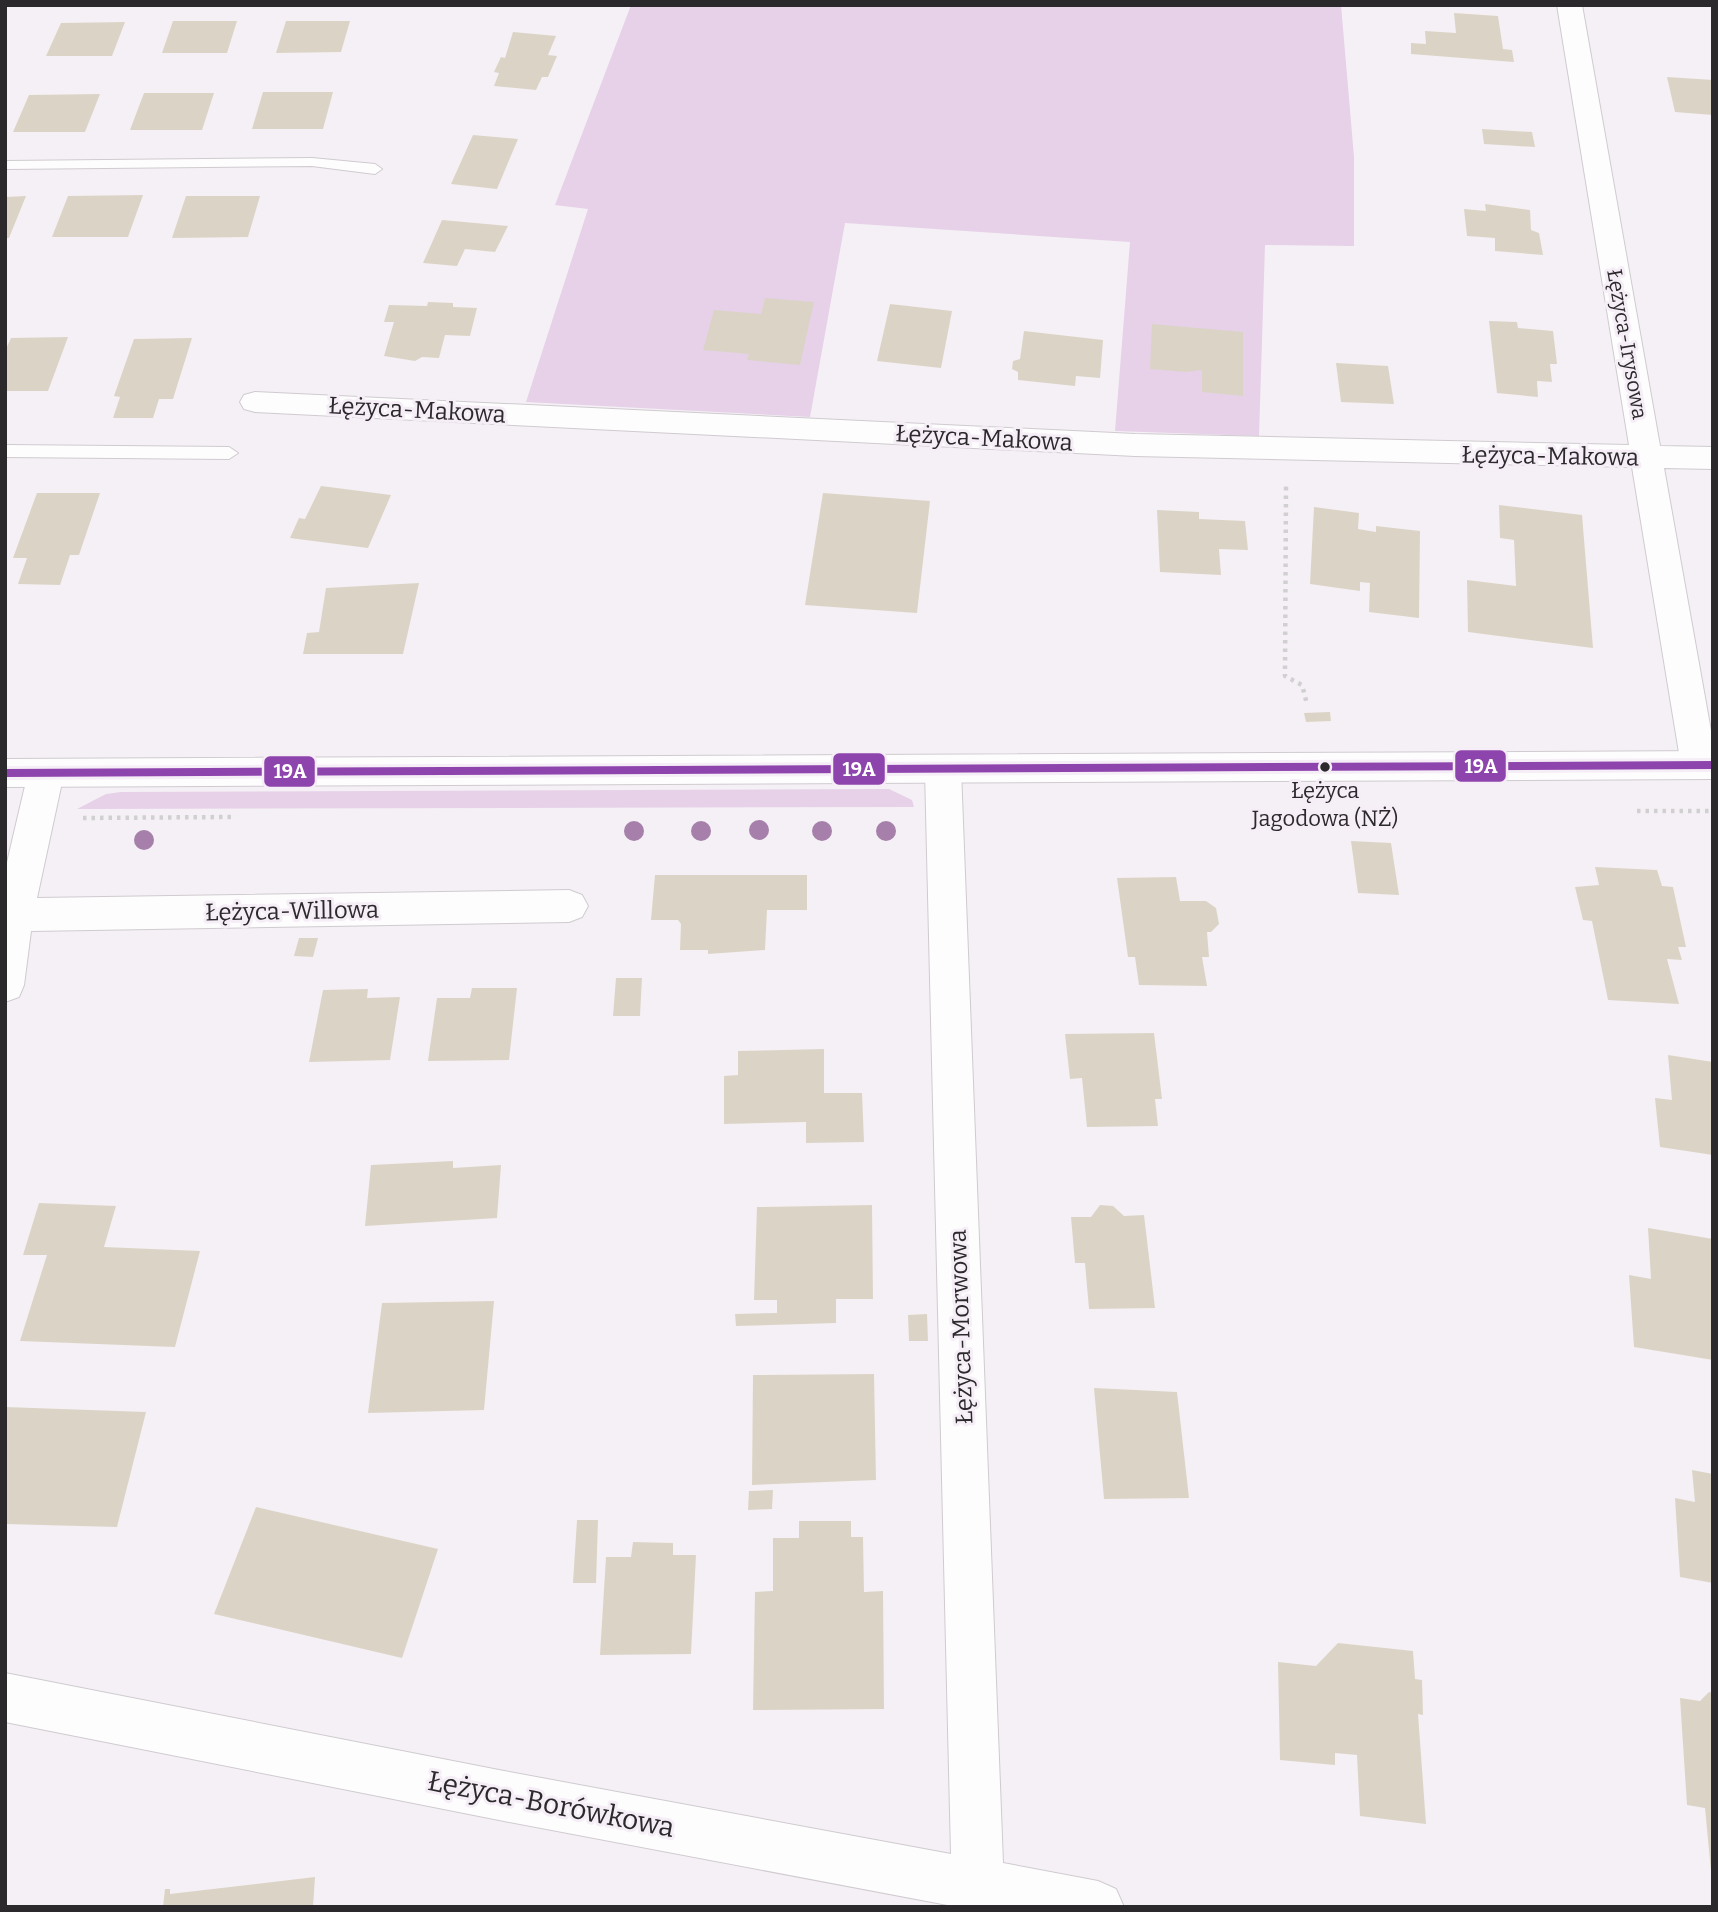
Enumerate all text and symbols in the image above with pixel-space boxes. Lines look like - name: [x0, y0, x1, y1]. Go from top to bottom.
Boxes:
- street label: Łężyca-Irysowa: [1601, 267, 1653, 422]
- street label: Łężyca-Makowa: [327, 391, 507, 429]
- street label: Łężyca-Makowa: [894, 419, 1074, 457]
- street label: Łężyca-Makowa: [1461, 440, 1639, 472]
- line badge: 19A: [1454, 749, 1507, 783]
- line badge: 19A: [832, 752, 886, 786]
- line badge: 19A: [263, 755, 316, 788]
- text: 19A: [1465, 755, 1498, 778]
- text: 19A: [843, 758, 876, 781]
- text: 19A: [274, 760, 307, 783]
- marker: Łężyca Jagodowa (NŻ): [1318, 760, 1332, 774]
- place label: Łężyca Jagodowa (NŻ): [1251, 777, 1398, 832]
- street label: Łężyca-Willowa: [205, 895, 379, 927]
- street label: Łężyca-Morwowa: [944, 1229, 978, 1425]
- street label: Łężyca-Borówkowa: [425, 1764, 677, 1844]

